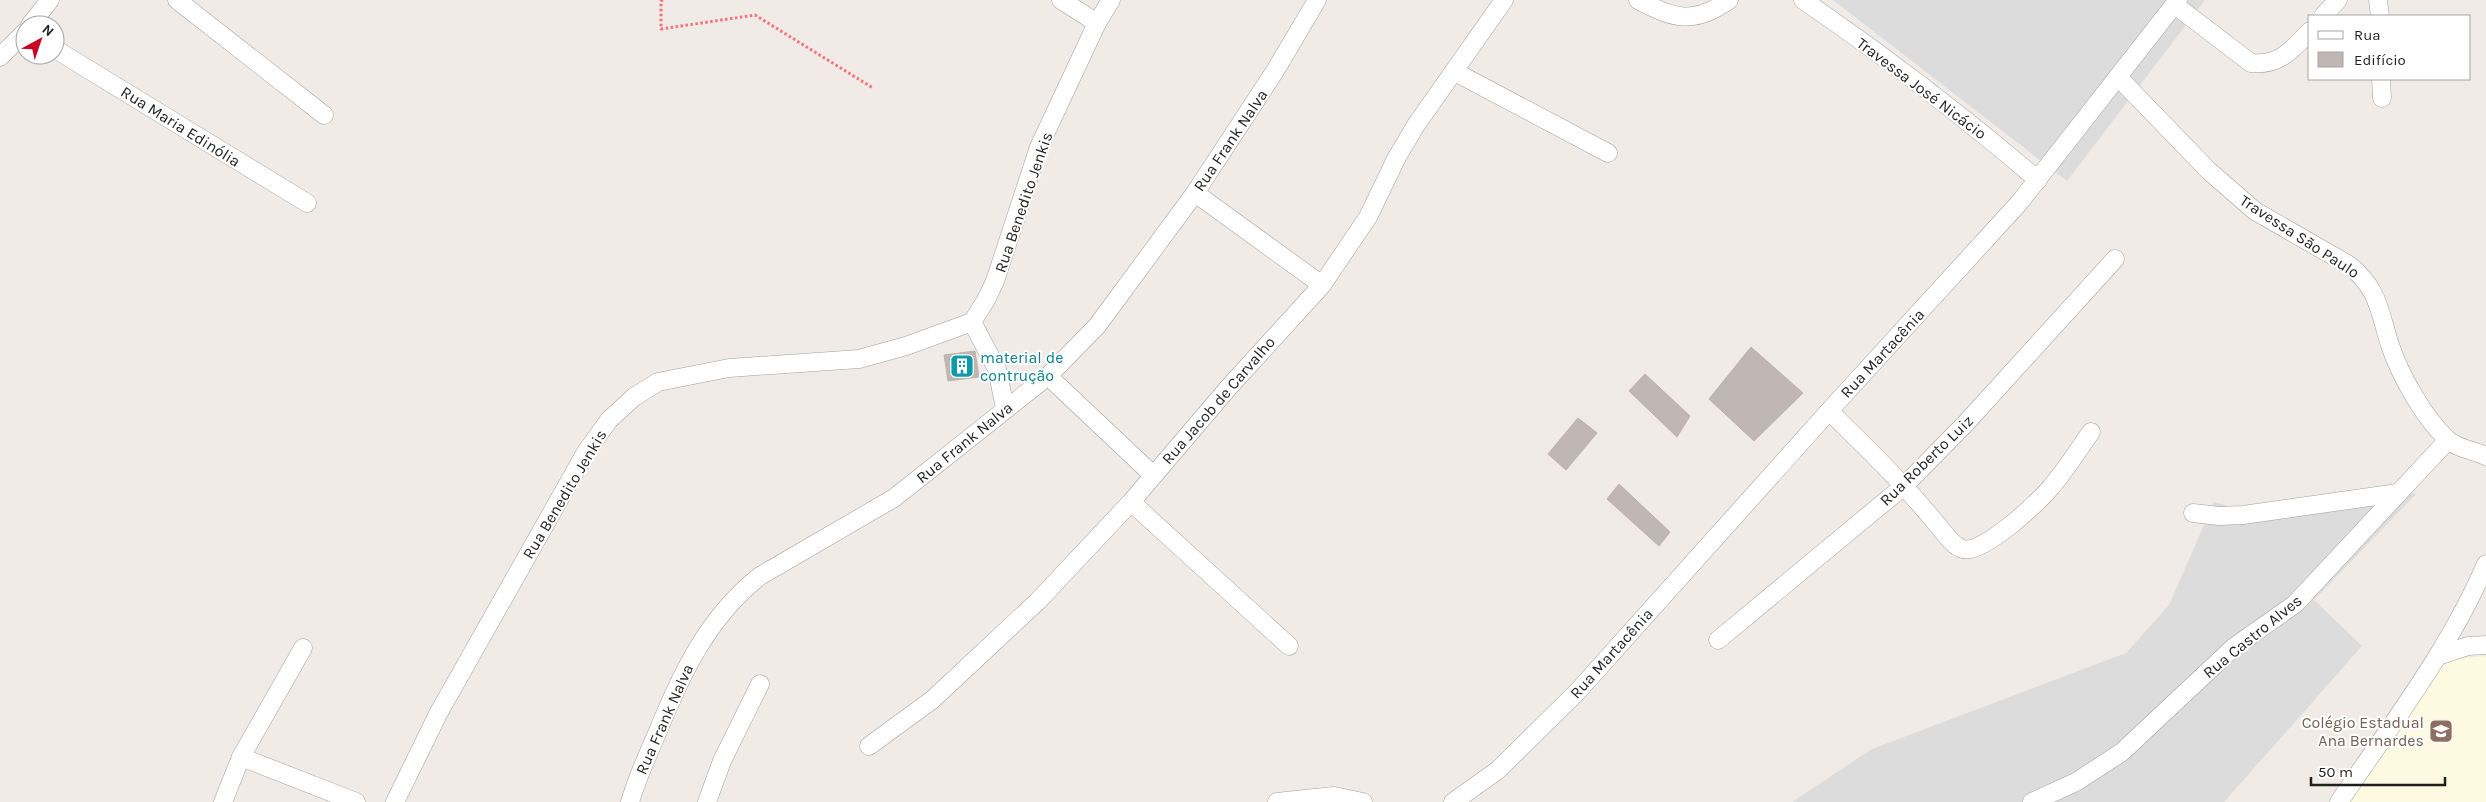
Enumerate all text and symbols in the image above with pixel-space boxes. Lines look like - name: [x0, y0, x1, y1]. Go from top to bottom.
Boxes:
- north arrow: [15, 15, 65, 65]
- legend: [2308, 15, 2471, 80]
- text: N: [39, 21, 57, 40]
- text: Rua: [2354, 26, 2381, 44]
- street label: Travessa José Nicácio: [1853, 33, 1990, 143]
- text: Edifício: [2354, 51, 2406, 69]
- street label: Rua Maria Edinólia: [117, 82, 244, 171]
- street label: Rua Frank Nalva: [1189, 86, 1271, 195]
- street label: Rua Benedito Jenkis: [990, 129, 1056, 275]
- street label: Travessa São Paulo: [2236, 191, 2363, 282]
- street label: Rua Martacênia: [1836, 305, 1928, 402]
- street label: Rua Jacob de Carvalho: [1158, 332, 1279, 468]
- place label: material de contrução: [980, 348, 1063, 385]
- building icon: material de contrução: [949, 353, 975, 379]
- street label: Rua Frank Nalva: [912, 398, 1016, 487]
- street label: Rua Roberto Luiz: [1876, 411, 1977, 510]
- street label: Rua Benedito Jenkis: [518, 426, 611, 562]
- street label: Rua Castro Alves: [2199, 591, 2306, 682]
- street label: Rua Martacênia: [1566, 604, 1657, 702]
- street label: Rua Frank Nalva: [632, 661, 697, 777]
- place label: Colégio Estadual Ana Bernardes: [2302, 713, 2424, 750]
- school or university icon: Colégio Estadual Ana Bernardes: [2428, 718, 2454, 744]
- scale bar: [2311, 754, 2445, 786]
- text: 50 m: [2318, 763, 2353, 781]

